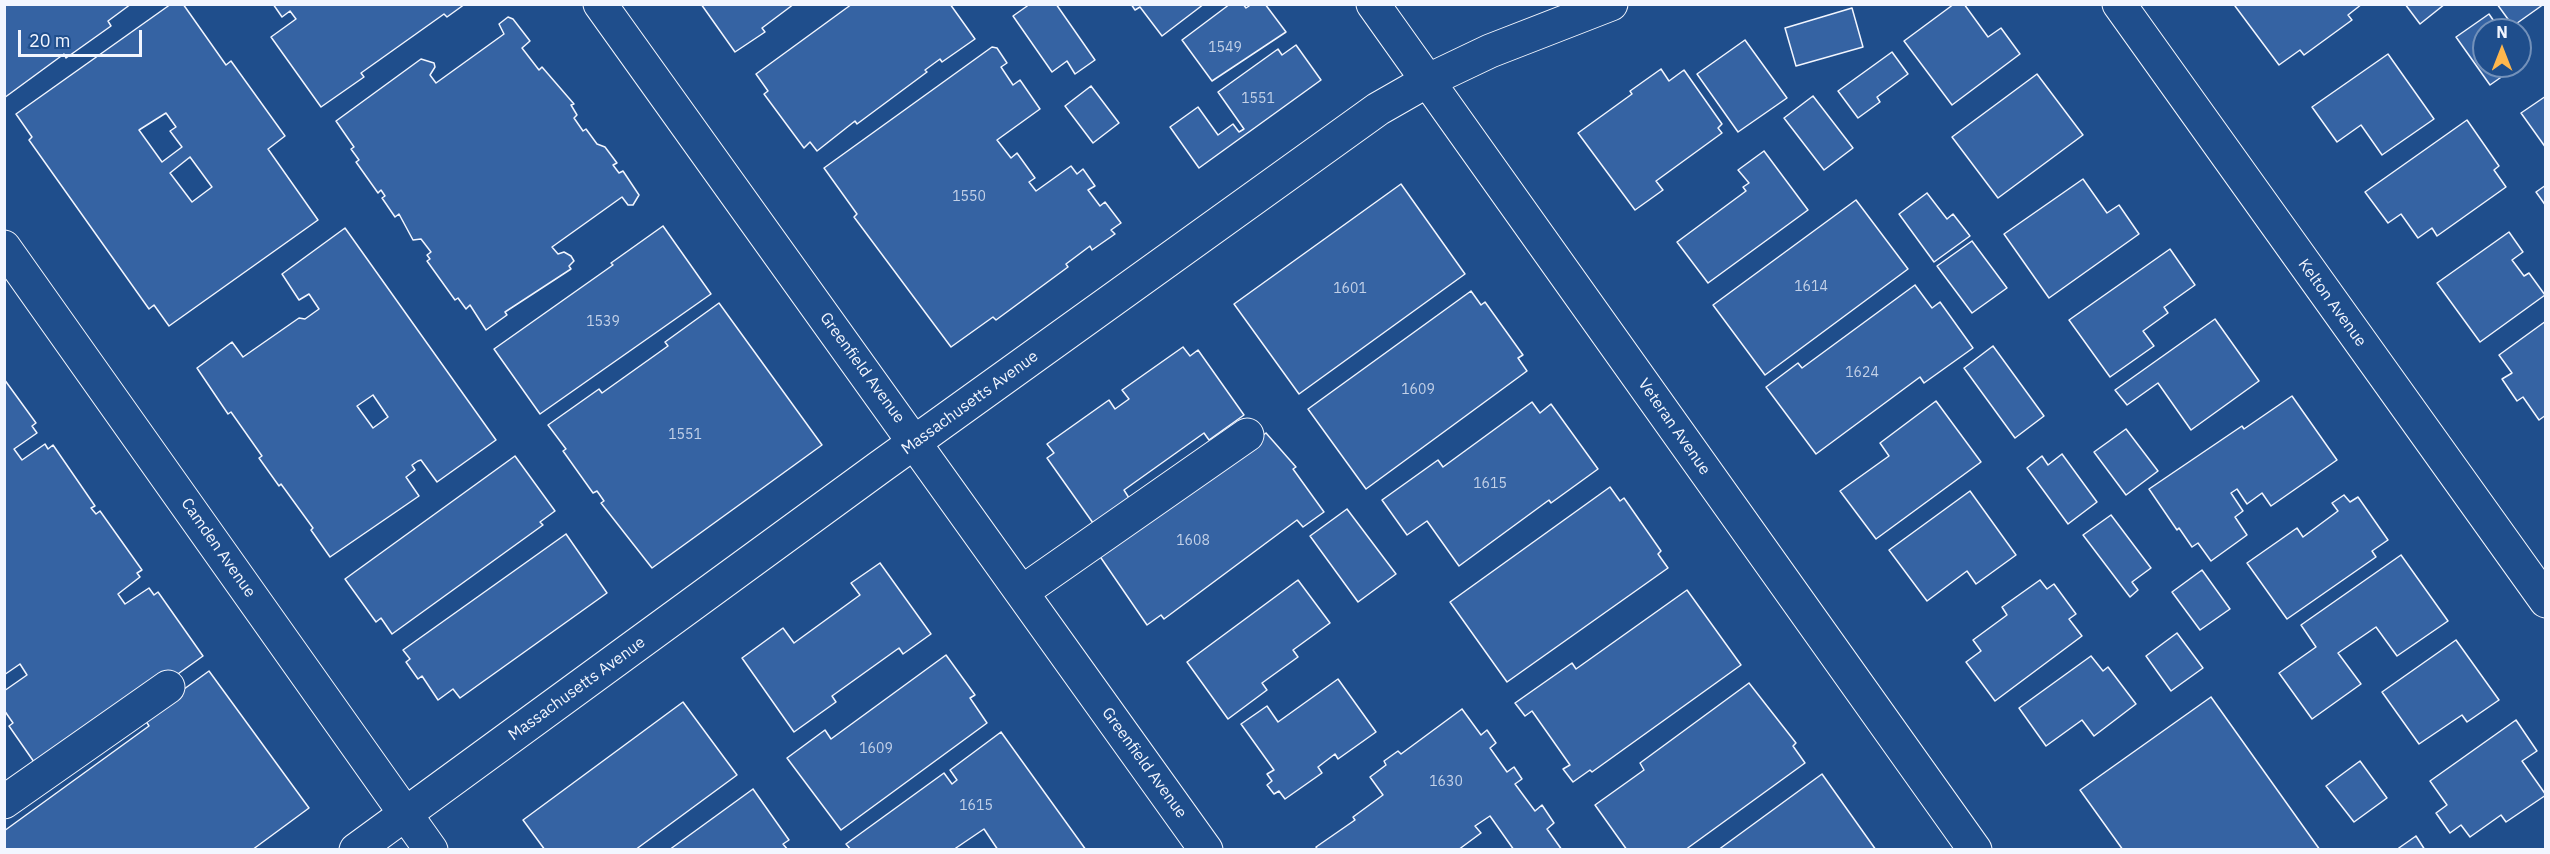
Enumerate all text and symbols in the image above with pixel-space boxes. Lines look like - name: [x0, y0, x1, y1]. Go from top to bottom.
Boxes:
- scale bar: [21, 18, 146, 56]
- north arrow: [2472, 18, 2532, 78]
- text: N: [2496, 22, 2508, 42]
- text: 20 m: [29, 29, 71, 52]
- house number: 1549: [1208, 40, 1242, 56]
- house number: 1551: [1241, 91, 1275, 107]
- house number: 1550: [952, 189, 986, 205]
- street label: Kelton Avenue: [2294, 255, 2370, 351]
- house number: 1614: [1794, 279, 1828, 295]
- house number: 1601: [1333, 281, 1367, 297]
- street label: Greenfield Avenue: [815, 309, 909, 427]
- house number: 1539: [586, 314, 620, 330]
- street label: Massachusetts Avenue: [898, 347, 1042, 459]
- house number: 1624: [1845, 365, 1879, 381]
- street label: Veteran Avenue: [1634, 375, 1714, 479]
- house number: 1609: [1401, 382, 1435, 398]
- house number: 1551: [668, 427, 702, 443]
- house number: 1615: [1473, 476, 1507, 492]
- street label: Camden Avenue: [177, 495, 259, 601]
- house number: 1608: [1176, 533, 1210, 549]
- street label: Massachusetts Avenue: [505, 633, 649, 745]
- street label: Greenfield Avenue: [1097, 704, 1191, 822]
- house number: 1609: [859, 741, 893, 757]
- house number: 1630: [1429, 774, 1463, 790]
- house number: 1615: [959, 798, 993, 814]

